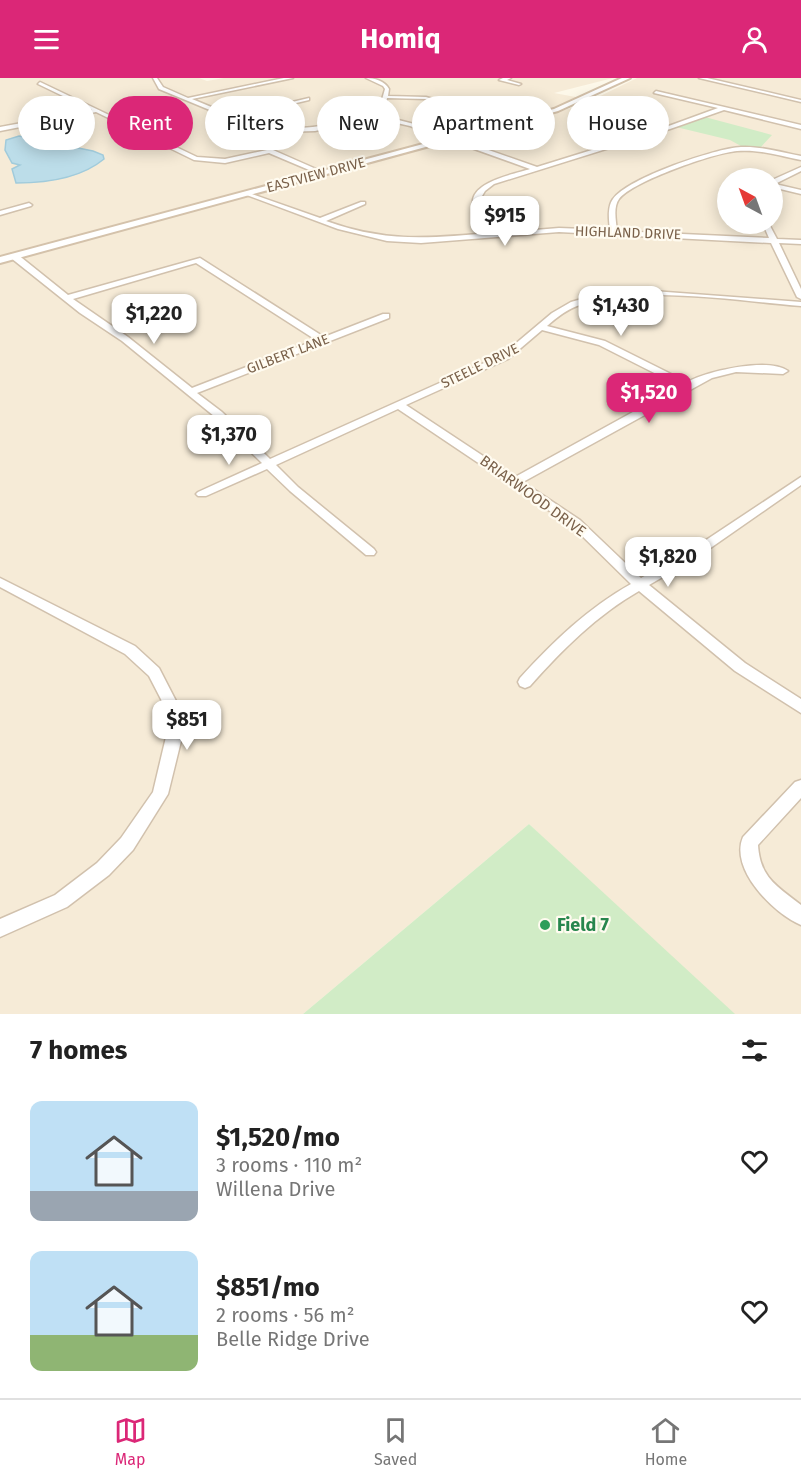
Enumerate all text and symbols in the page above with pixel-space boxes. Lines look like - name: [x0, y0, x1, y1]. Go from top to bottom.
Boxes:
- icon: menu: [30, 23, 63, 56]
- text: Homiq: [360, 23, 441, 55]
- icon: person: [738, 23, 771, 56]
- chip: Buy: [18, 96, 95, 150]
- chip: Rent: [107, 96, 193, 150]
- chip: Filters: [205, 96, 305, 150]
- chip: New: [317, 96, 400, 150]
- chip: Apartment: [412, 96, 555, 150]
- chip: House: [567, 96, 669, 150]
- street label: EASTVIEW DRIVE: [265, 154, 367, 196]
- north arrow: [717, 168, 783, 234]
- map controls: [717, 168, 783, 234]
- pin: $915: [469, 196, 541, 247]
- text: $915: [484, 203, 526, 227]
- street label: HIGHLAND DRIVE: [575, 223, 681, 243]
- pin: $1,430: [572, 286, 670, 337]
- text: $1,430: [593, 293, 649, 317]
- pin: $1,220: [105, 294, 203, 345]
- text: $1,220: [126, 301, 182, 325]
- street label: GILBERT LANE: [244, 330, 332, 378]
- street label: STEELE DRIVE: [438, 340, 522, 392]
- pin: $1,520: [600, 373, 698, 424]
- text: $1,520: [620, 380, 678, 404]
- pin: $1,370: [180, 415, 278, 466]
- text: $1,370: [201, 422, 257, 446]
- street label: BRIARWOOD DRIVE: [476, 452, 590, 540]
- pin: $1,820: [619, 537, 717, 588]
- text: $1,820: [639, 544, 697, 568]
- pin: $851: [151, 700, 223, 751]
- text: $851: [166, 707, 208, 731]
- place label: Field 7: [557, 914, 610, 936]
- marker: Field 7: [538, 918, 552, 932]
- icon: filters: [738, 1034, 771, 1067]
- text: 7 homes: [30, 1035, 127, 1066]
- text: $1,520/mo: [216, 1122, 340, 1153]
- icon: home: [78, 1125, 150, 1197]
- icon: heart: [738, 1145, 771, 1178]
- text: 3 rooms · 110 m²: [216, 1153, 362, 1177]
- text: Willena Drive: [216, 1177, 335, 1201]
- text: $851/mo: [216, 1272, 320, 1303]
- icon: home: [78, 1275, 150, 1347]
- icon: heart: [738, 1295, 771, 1328]
- text: 2 rooms · 56 m²: [216, 1303, 355, 1327]
- text: Belle Ridge Drive: [216, 1327, 370, 1351]
- tab: Map: [114, 1414, 147, 1469]
- tab: Saved: [374, 1414, 417, 1469]
- tab: Home: [645, 1414, 687, 1469]

